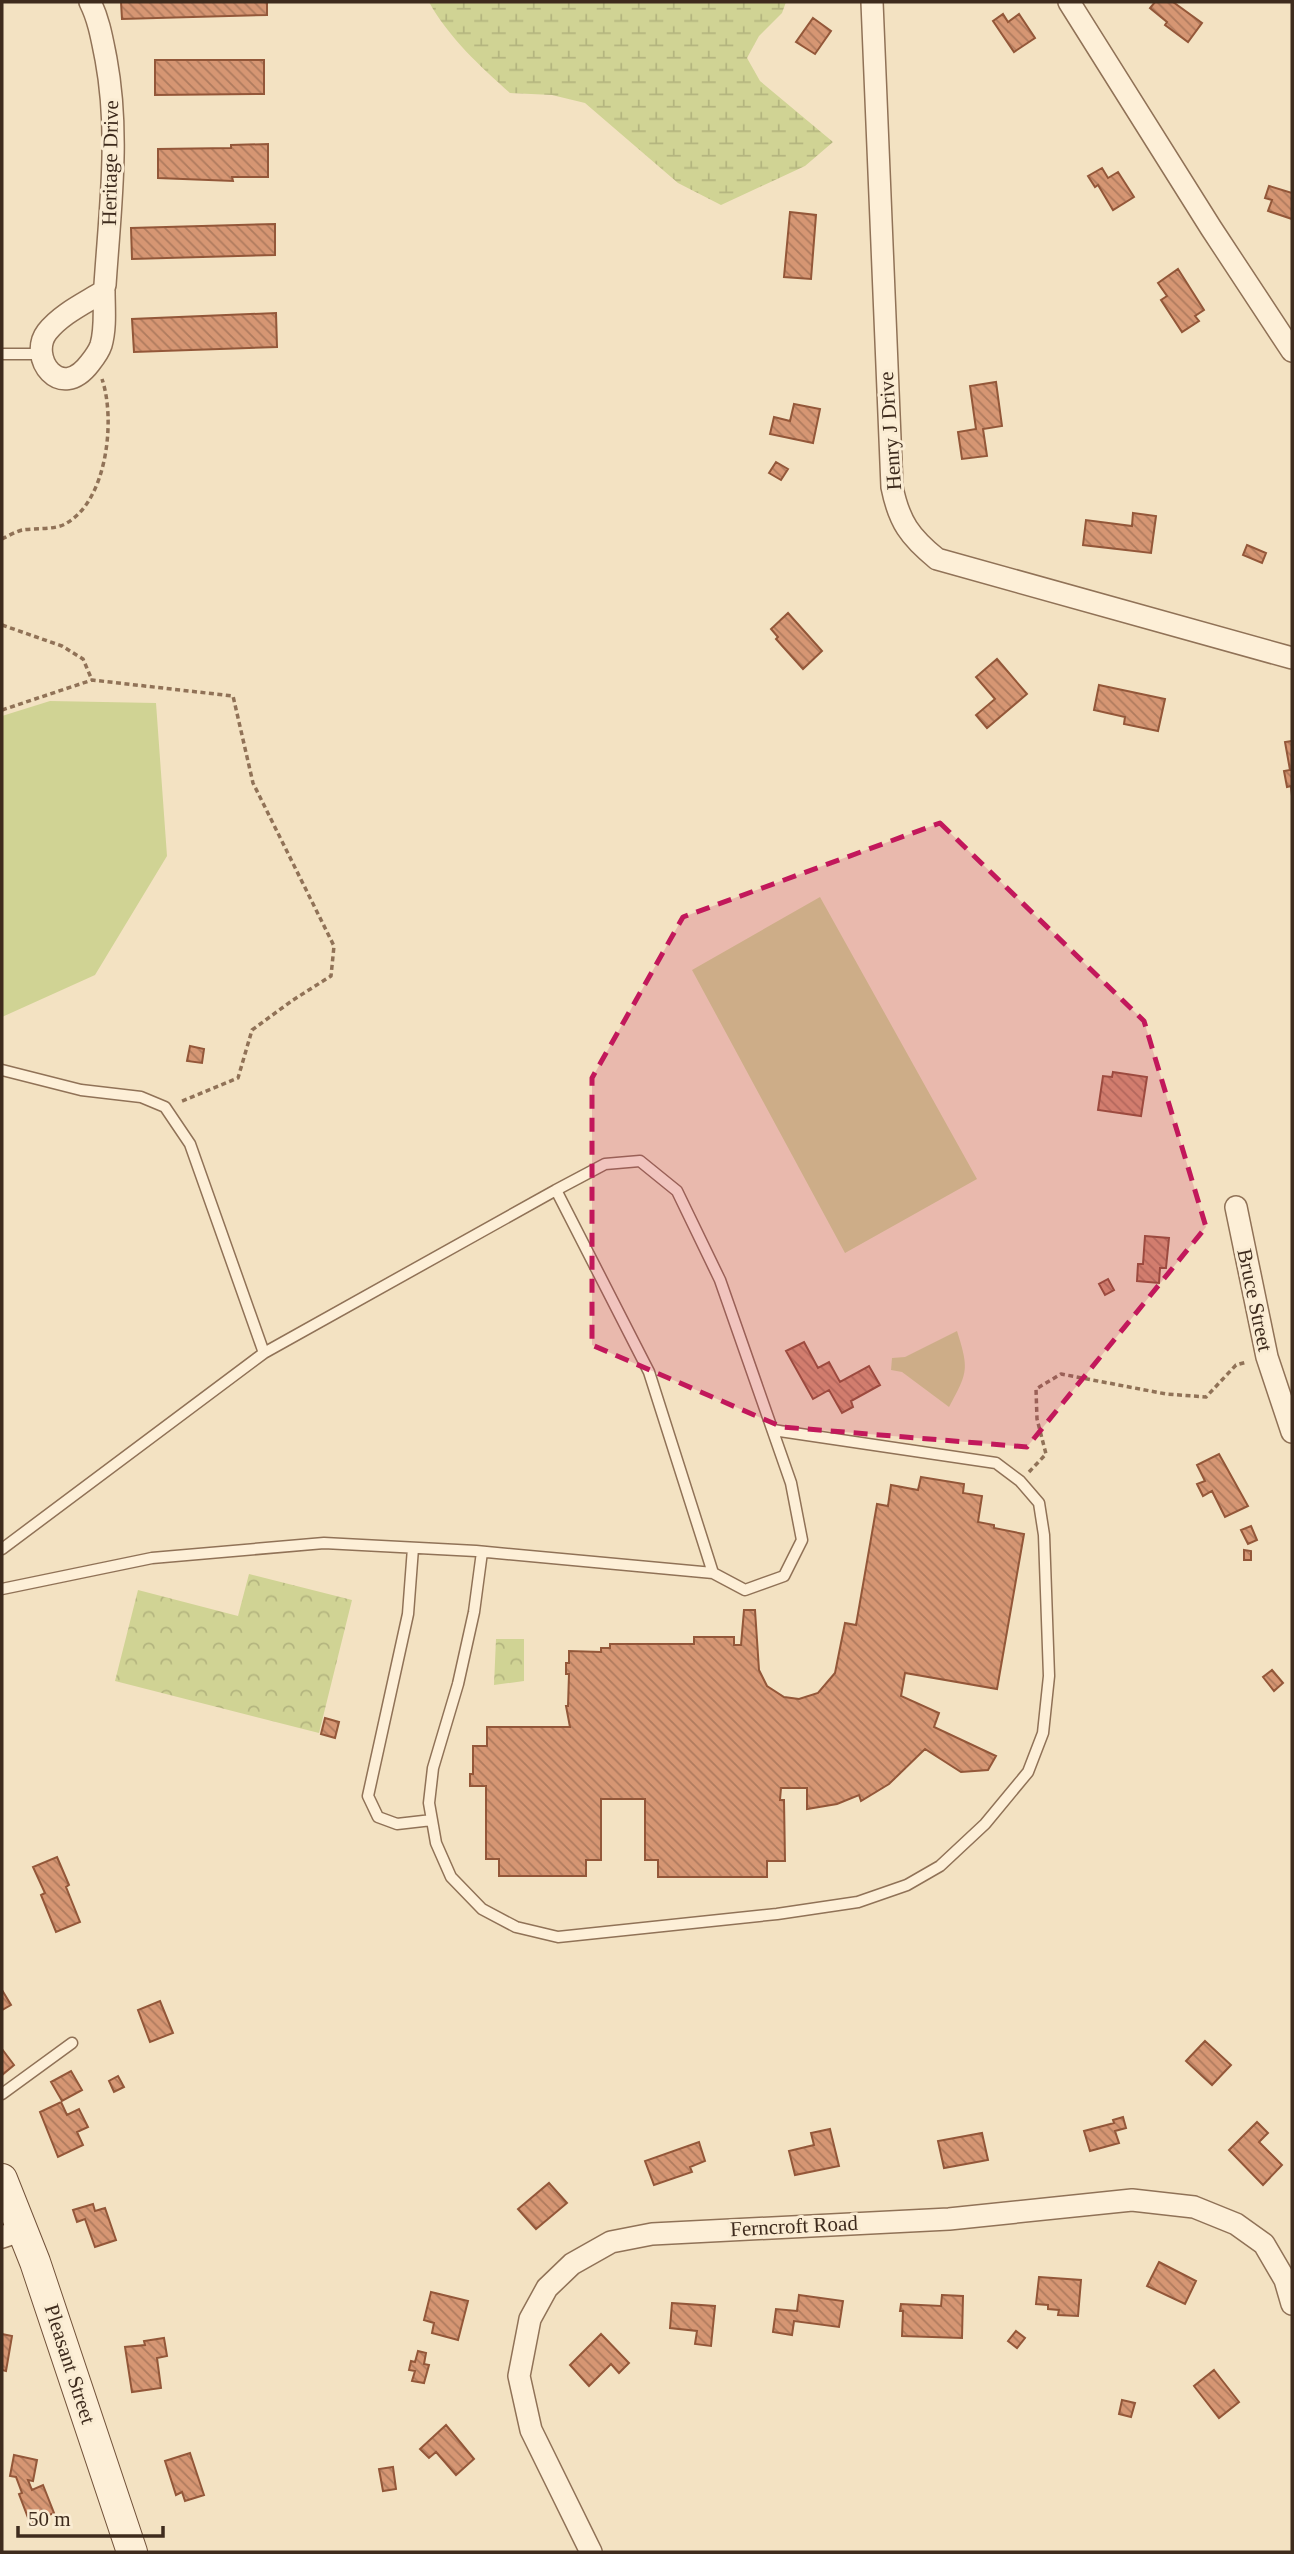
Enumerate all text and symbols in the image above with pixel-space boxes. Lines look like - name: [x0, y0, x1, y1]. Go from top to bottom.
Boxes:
- street label: Heritage Drive: [97, 100, 123, 226]
- street label: Henry J Drive: [874, 371, 906, 491]
- street label: Bruce Street: [1232, 1246, 1278, 1354]
- street label: Ferncroft Road: [730, 2211, 859, 2241]
- street label: Pleasant Street: [39, 2301, 101, 2427]
- scale bar: [18, 2494, 163, 2538]
- text: 50 m: [28, 2507, 71, 2531]

